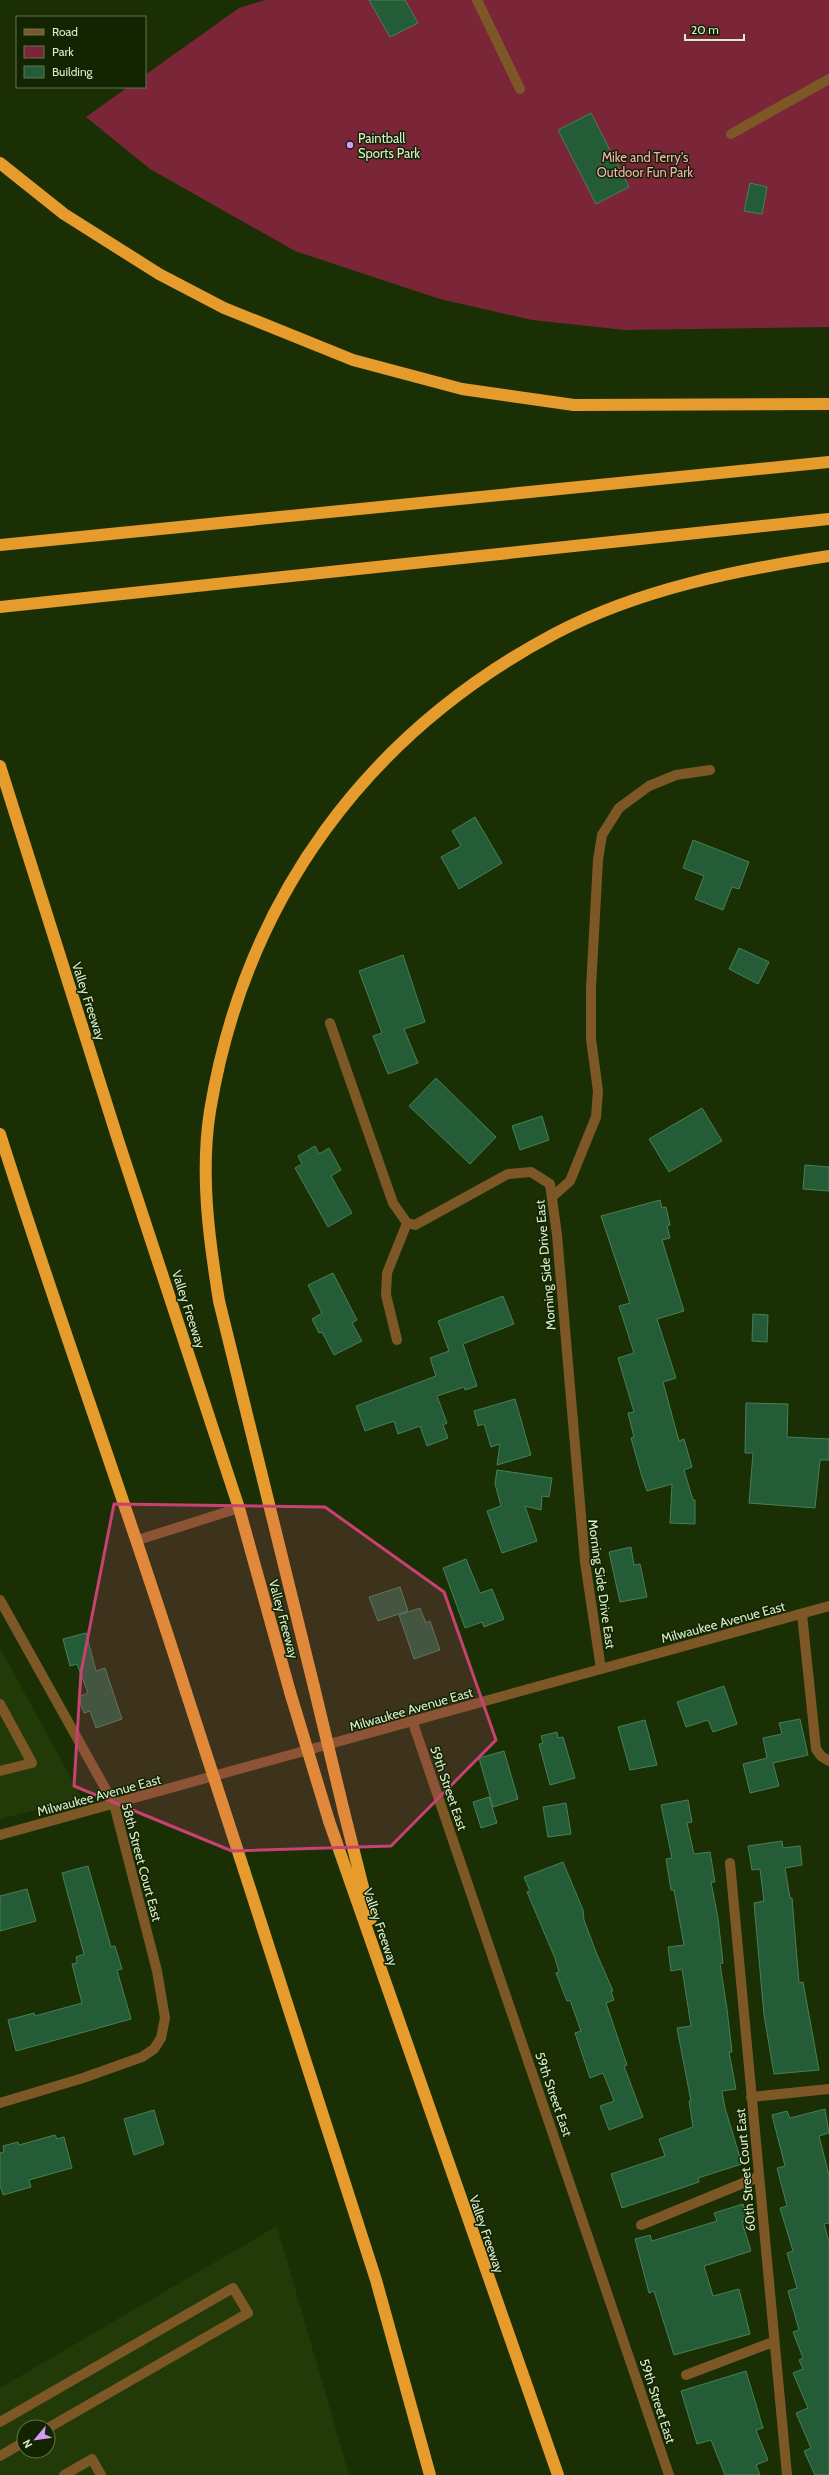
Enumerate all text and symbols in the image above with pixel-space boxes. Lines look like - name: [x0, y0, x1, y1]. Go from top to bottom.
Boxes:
- legend: [16, 16, 146, 88]
- scale bar: [685, 16, 744, 42]
- text: 20 m: [691, 22, 719, 37]
- text: Road: [52, 24, 78, 39]
- text: Park: [52, 44, 74, 59]
- text: Building: [52, 64, 94, 79]
- place label: Paintball Sports Park: [358, 130, 420, 161]
- marker: Paintball Sports Park: [345, 140, 355, 150]
- park label: Mike and Terry's Outdoor Fun Park: [597, 149, 693, 180]
- street label: Valley Freeway: [69, 960, 109, 1042]
- street label: Morning Side Drive East: [531, 1199, 559, 1331]
- street label: Valley Freeway: [169, 1268, 209, 1350]
- street label: Morning Side Drive East: [585, 1518, 619, 1650]
- street label: Valley Freeway: [266, 1578, 302, 1661]
- street label: Milwaukee Avenue East: [659, 1598, 787, 1646]
- street label: Milwaukee Avenue East: [347, 1684, 475, 1734]
- street label: 59th Street East: [427, 1744, 471, 1833]
- street label: Milwaukee Avenue East: [35, 1771, 163, 1819]
- street label: 58th Street Court East: [118, 1801, 166, 1924]
- street label: Valley Freeway: [360, 1886, 402, 1968]
- street label: 59th Street East: [532, 2050, 576, 2139]
- street label: 60th Street Court East: [732, 2107, 758, 2232]
- street label: Valley Freeway: [466, 2193, 508, 2275]
- street label: 59th Street East: [637, 2357, 679, 2446]
- north arrow: [16, 2419, 56, 2459]
- text: N: [19, 2437, 35, 2451]

